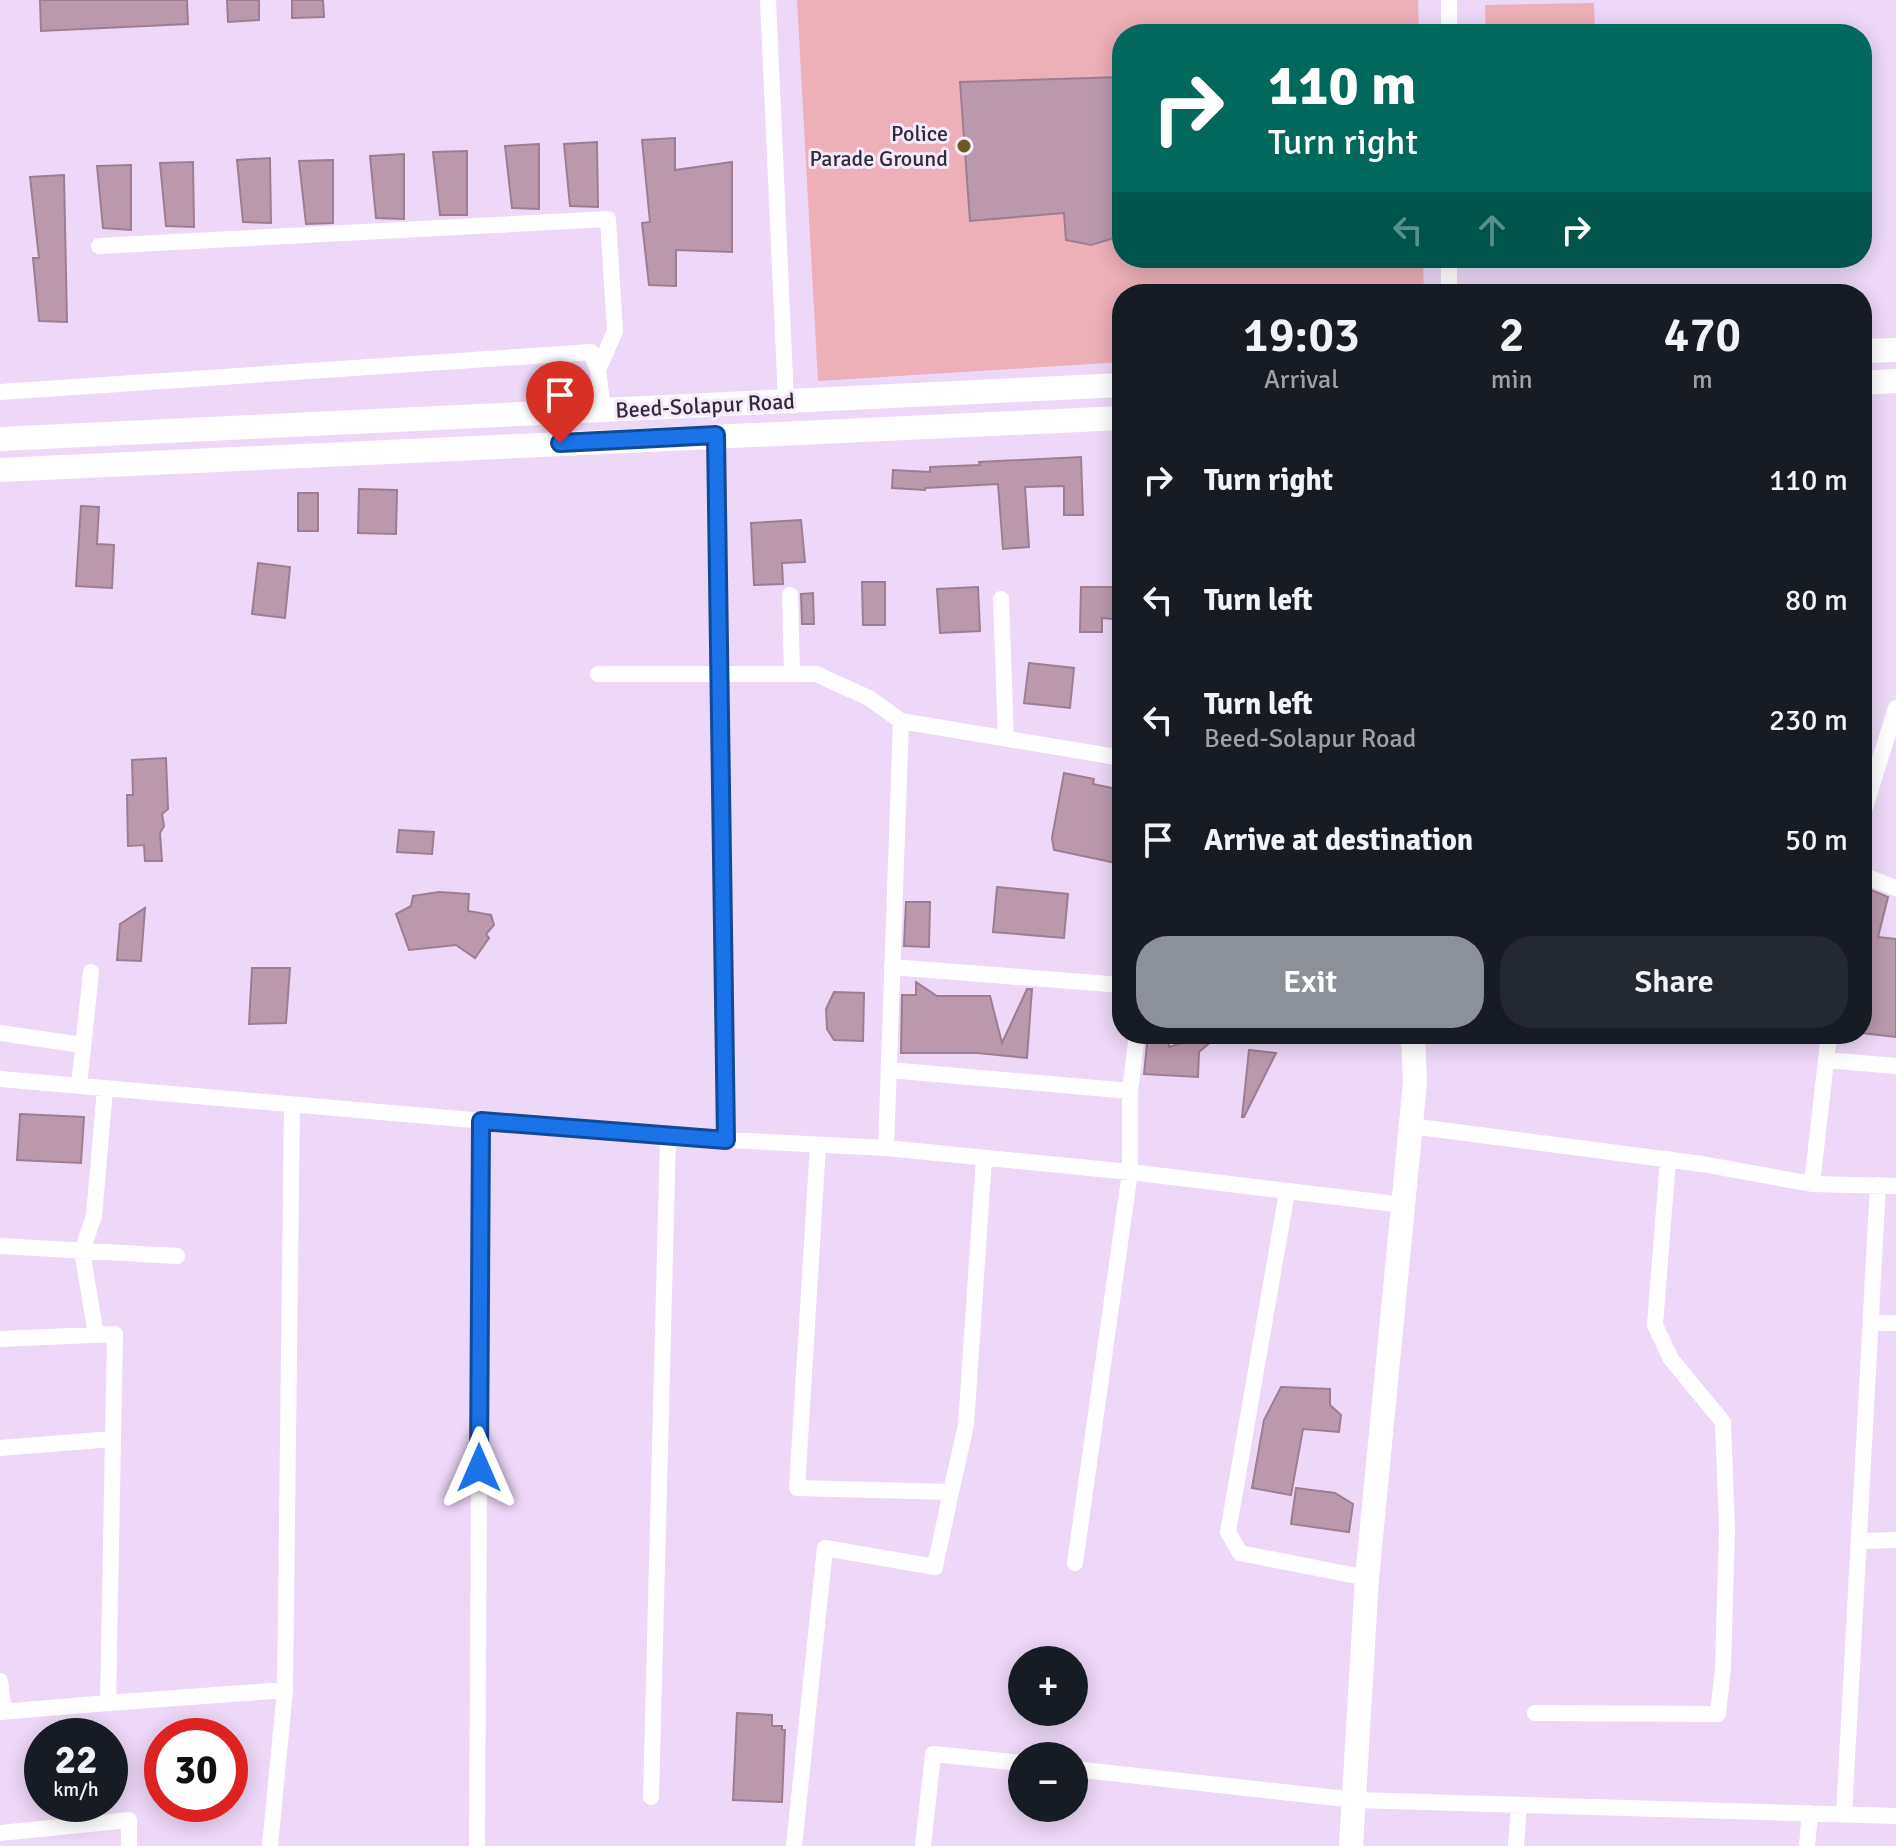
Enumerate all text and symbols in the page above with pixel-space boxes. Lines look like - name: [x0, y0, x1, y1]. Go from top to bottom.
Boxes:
- text: 110 m: [1268, 51, 1416, 120]
- icon: right: [1136, 56, 1240, 160]
- place label: Police Parade Ground: [809, 120, 948, 172]
- text: Turn right: [1268, 120, 1418, 165]
- marker: Police Parade Ground: [955, 137, 973, 155]
- icon: left: [1386, 208, 1430, 252]
- icon: ahead: [1470, 208, 1514, 252]
- icon: right: [1554, 208, 1598, 252]
- text: 19:03: [1243, 306, 1360, 365]
- text: 2: [1499, 306, 1525, 365]
- text: 470: [1663, 306, 1741, 365]
- pin: [526, 361, 594, 443]
- text: Arrival: [1264, 364, 1339, 396]
- text: min: [1491, 364, 1533, 396]
- text: m: [1692, 364, 1713, 396]
- icon: arrive: [538, 373, 582, 417]
- street label: Beed-Solapur Road: [615, 387, 795, 424]
- icon: right: [1136, 458, 1180, 502]
- text: Turn right: [1204, 462, 1333, 499]
- text: 110 m: [1769, 462, 1848, 499]
- icon: left: [1136, 578, 1180, 622]
- text: Turn left: [1204, 582, 1313, 619]
- text: 80 m: [1785, 582, 1848, 619]
- text: Turn left: [1204, 686, 1313, 723]
- icon: left: [1136, 698, 1180, 742]
- text: 230 m: [1769, 702, 1848, 739]
- text: Beed-Solapur Road: [1204, 723, 1416, 755]
- icon: arrive: [1136, 818, 1180, 862]
- text: Arrive at destination: [1204, 822, 1473, 859]
- text: 50 m: [1785, 822, 1848, 859]
- button: Exit: [1136, 936, 1484, 1028]
- button: Share: [1500, 936, 1848, 1028]
- position arrow: [437, 1426, 521, 1510]
- map controls: [1008, 1646, 1088, 1822]
- button: +: [1008, 1646, 1088, 1726]
- speed limit sign: 30: [144, 1718, 248, 1822]
- text: 22: [54, 1735, 98, 1785]
- button: −: [1008, 1742, 1088, 1822]
- text: km/h: [53, 1777, 99, 1802]

